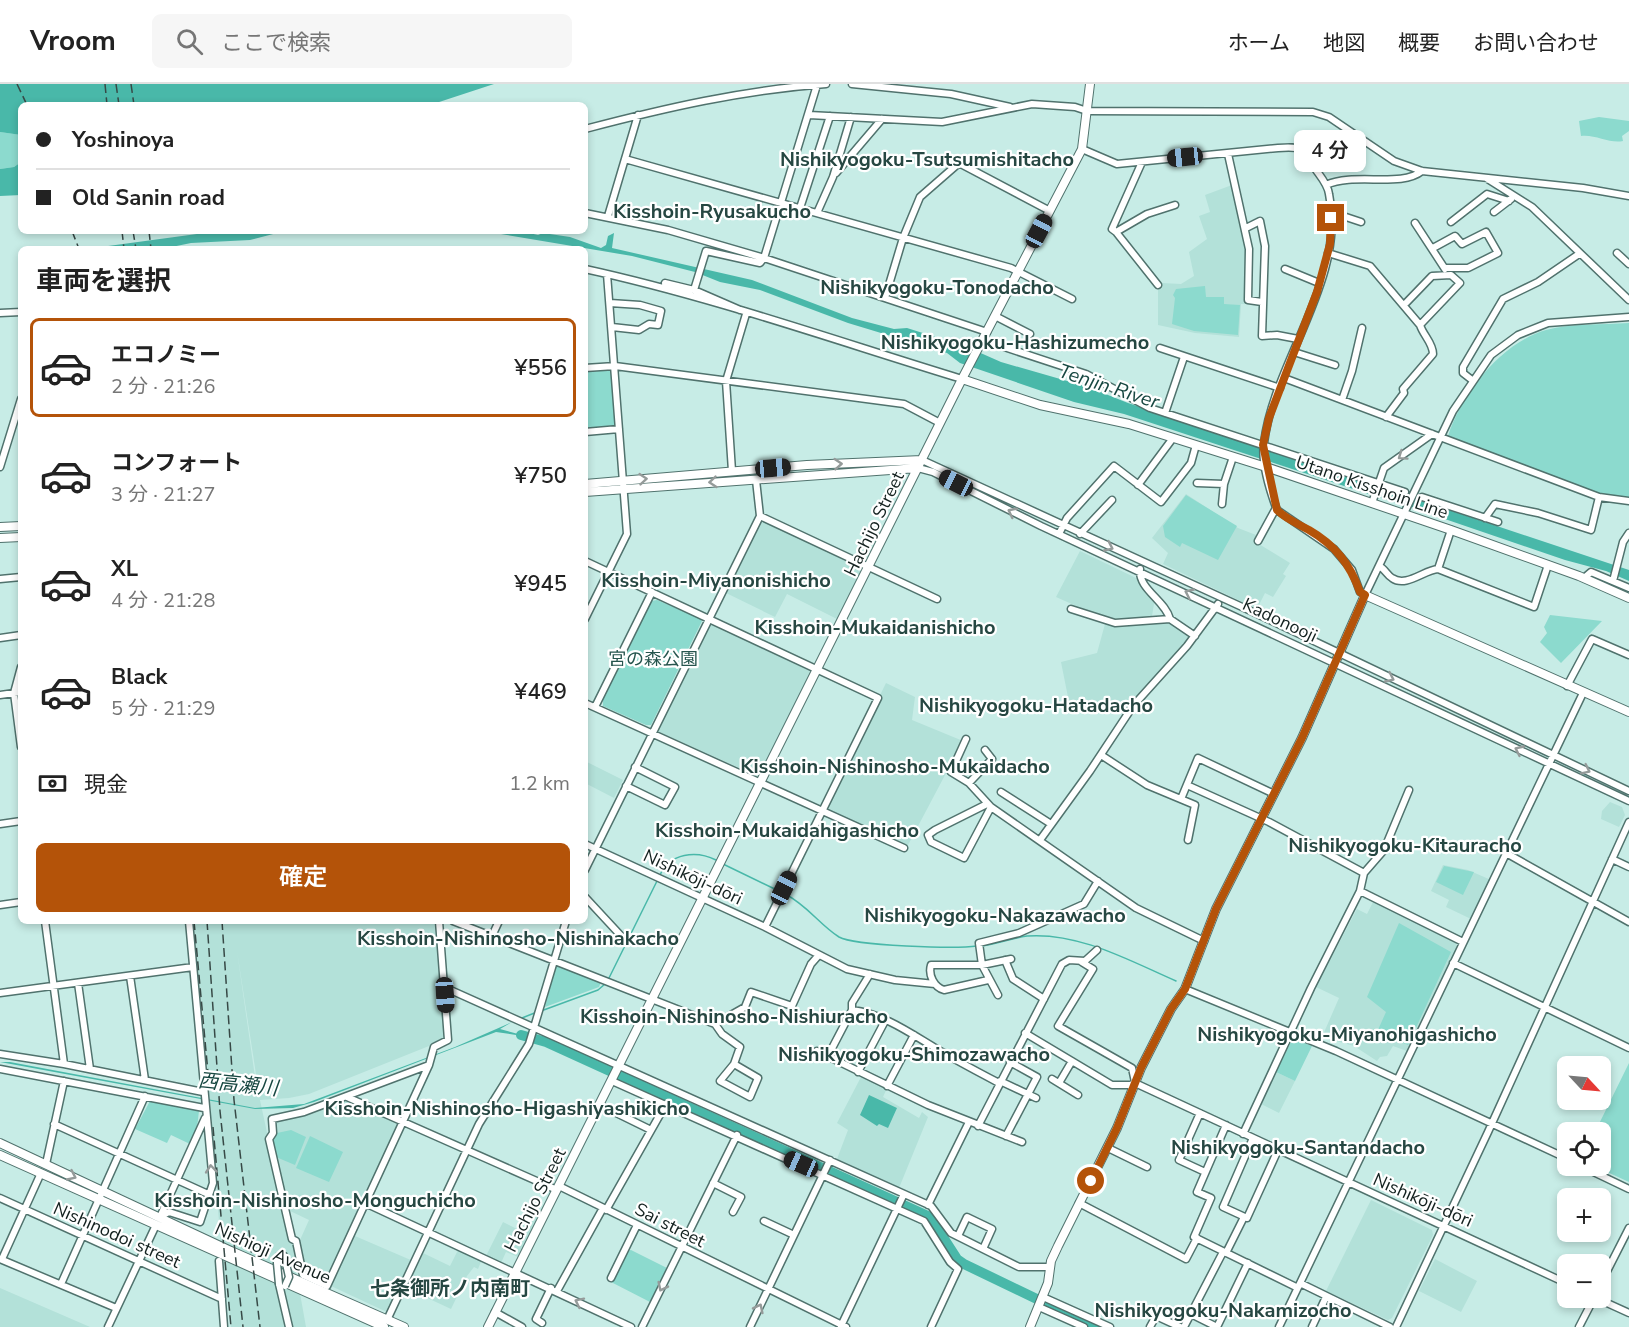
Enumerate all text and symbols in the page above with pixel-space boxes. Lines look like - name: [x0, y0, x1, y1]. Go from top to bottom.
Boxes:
- search box: [152, 14, 572, 68]
- text: Vroom: [30, 22, 116, 60]
- icon: search: [173, 25, 206, 58]
- text: ここで検索: [221, 28, 331, 58]
- text: ホーム: [1228, 29, 1290, 57]
- text: 地図: [1323, 29, 1365, 57]
- text: 概要: [1398, 29, 1440, 57]
- text: お問い合わせ: [1473, 29, 1599, 57]
- text: Yoshinoya: [72, 125, 174, 155]
- callout: 4 分: [1295, 131, 1367, 173]
- text: 4 分: [1311, 137, 1349, 164]
- district label: Nishikyogoku-Tsutsumishitacho: [780, 146, 1074, 173]
- car: [1166, 146, 1204, 168]
- text: Old Sanin road: [72, 183, 225, 213]
- district label: Kisshoin-Ryusakucho: [613, 198, 811, 225]
- route end: [1317, 204, 1344, 231]
- car: [1023, 211, 1055, 251]
- text: 車両を選択: [36, 263, 171, 300]
- district label: Nishikyogoku-Tonodacho: [820, 274, 1054, 301]
- district label: Nishikyogoku-Hashizumecho: [881, 329, 1149, 356]
- text: エコノミー: [111, 340, 221, 370]
- icon: car: [39, 341, 93, 395]
- text: ¥556: [514, 353, 567, 383]
- water label: Tenjin River: [1055, 358, 1163, 416]
- text: 2 分 · 21:26: [111, 373, 216, 400]
- text: コンフォート: [111, 448, 242, 478]
- icon: car: [39, 449, 93, 503]
- one-way arrow: [1397, 449, 1408, 460]
- street label: Utano Kisshoin Line: [1293, 450, 1451, 524]
- car: [754, 457, 792, 479]
- one-way arrow: [833, 457, 842, 470]
- text: ¥750: [514, 461, 567, 491]
- street label: Hachijo Street: [838, 467, 910, 580]
- car: [936, 467, 976, 499]
- one-way arrow: [639, 473, 648, 486]
- one-way arrow: [709, 475, 718, 488]
- text: 3 分 · 21:27: [111, 481, 216, 508]
- one-way arrow: [1007, 507, 1018, 519]
- one-way arrow: [1102, 540, 1113, 552]
- text: XL: [111, 554, 138, 584]
- icon: car: [39, 557, 93, 611]
- district label: Kisshoin-Miyanonishicho: [601, 567, 831, 594]
- text: ¥945: [514, 569, 567, 599]
- text: 4 分 · 21:28: [111, 587, 216, 614]
- one-way arrow: [1184, 589, 1195, 601]
- street label: Kadonooji: [1239, 592, 1321, 648]
- district label: Kisshoin-Mukaidanishicho: [754, 614, 996, 641]
- park label: 宮の森公園: [608, 647, 698, 671]
- text: Black: [111, 662, 167, 692]
- icon: car: [39, 665, 93, 719]
- one-way arrow: [1384, 671, 1395, 683]
- text: ¥469: [514, 677, 567, 707]
- district label: Nishikyogoku-Hatadacho: [919, 692, 1153, 719]
- text: 5 分 · 21:29: [111, 695, 216, 722]
- one-way arrow: [1514, 745, 1525, 757]
- district label: Kisshoin-Nishinosho-Mukaidacho: [740, 753, 1050, 780]
- one-way arrow: [1579, 763, 1590, 775]
- icon: cash: [36, 767, 69, 800]
- text: 現金: [84, 770, 128, 800]
- text: 1.2 km: [509, 770, 570, 797]
- district label: Kisshoin-Mukaidahigashicho: [655, 817, 919, 844]
- district label: Nishikyogoku-Kitauracho: [1288, 832, 1522, 859]
- button: 確定: [36, 843, 570, 912]
- street label: Nishikōji-dōri: [640, 844, 746, 910]
- car: [768, 868, 800, 908]
- district label: Nishikyogoku-Nakazawacho: [864, 902, 1126, 929]
- district label: Kisshoin-Nishinosho-Nishinakacho: [357, 925, 679, 952]
- car: [435, 976, 455, 1014]
- district label: Kisshoin-Nishinosho-Nishiuracho: [580, 1003, 888, 1030]
- district label: Nishikyogoku-Miyanohigashicho: [1197, 1021, 1497, 1048]
- district label: Nishikyogoku-Shimozawacho: [778, 1041, 1050, 1068]
- north arrow: [1557, 1056, 1611, 1110]
- map controls: [1557, 1056, 1611, 1308]
- water label: 西高瀬川: [197, 1067, 281, 1102]
- district label: Kisshoin-Nishinosho-Higashiyashikicho: [325, 1095, 689, 1122]
- button: locate: [1557, 1122, 1611, 1176]
- district label: Nishikyogoku-Santandacho: [1171, 1134, 1425, 1161]
- street label: Hachijo Street: [498, 1143, 572, 1256]
- car: [781, 1148, 821, 1180]
- one-way arrow: [205, 1164, 218, 1173]
- route start: [1077, 1167, 1104, 1194]
- street label: Nishikōji-dōri: [1369, 1167, 1477, 1233]
- one-way arrow: [66, 1169, 77, 1181]
- district label: Kisshoin-Nishinosho-Monguchicho: [154, 1187, 476, 1214]
- button: +: [1557, 1188, 1611, 1242]
- street label: Nishinodoi street: [50, 1196, 185, 1274]
- street label: Sai street: [631, 1197, 710, 1253]
- street label: Nishioji Avenue: [211, 1217, 335, 1289]
- button: −: [1557, 1254, 1611, 1308]
- district label: 七条御所ノ内南町: [370, 1275, 530, 1302]
- one-way arrow: [657, 1281, 669, 1292]
- one-way arrow: [574, 1297, 585, 1309]
- district label: Nishikyogoku-Nakamizocho: [1095, 1297, 1351, 1324]
- one-way arrow: [752, 1304, 764, 1315]

